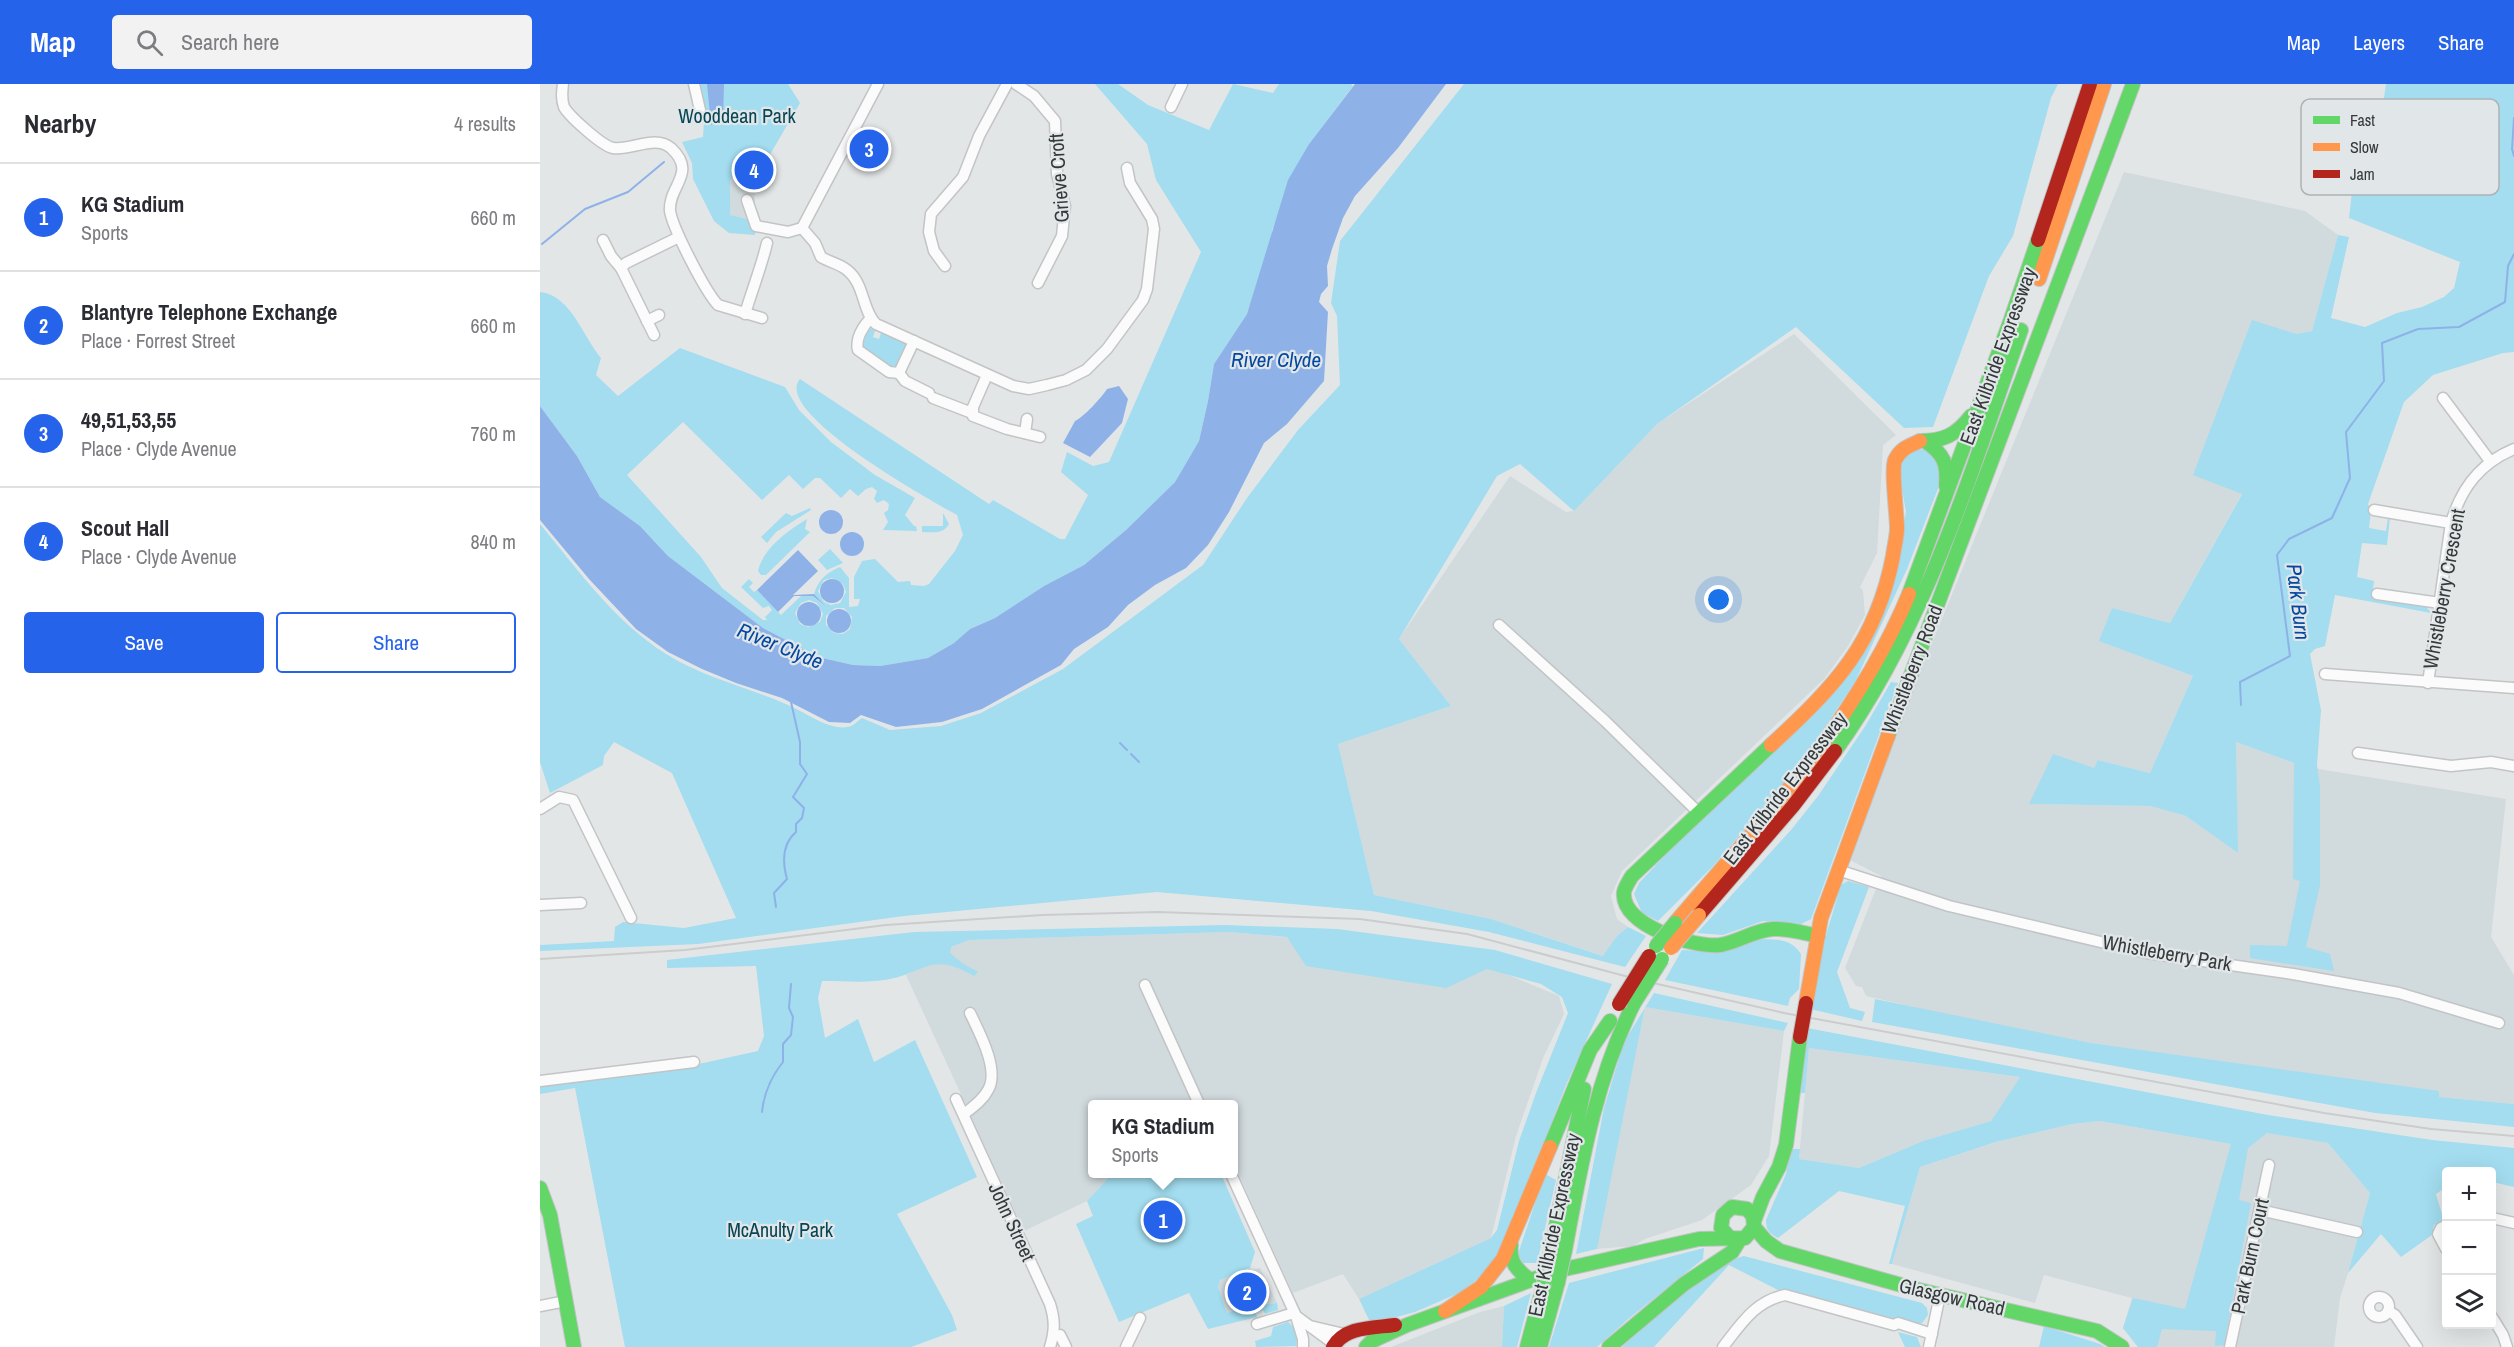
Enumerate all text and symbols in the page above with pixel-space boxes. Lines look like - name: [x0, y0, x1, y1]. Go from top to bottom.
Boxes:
- search box: [112, 15, 532, 69]
- text: Map: [30, 23, 76, 61]
- icon: search: [133, 26, 166, 59]
- text: Search here: [181, 27, 279, 57]
- text: Map: [2287, 28, 2320, 57]
- text: Layers: [2353, 28, 2405, 57]
- text: Share: [2438, 28, 2484, 57]
- legend: [2301, 99, 2499, 195]
- park label: Wooddean Park: [678, 102, 796, 129]
- text: Nearby: [24, 106, 96, 141]
- text: Fast: [2350, 109, 2375, 131]
- text: 4 results: [454, 110, 516, 137]
- pin: 3: [850, 126, 888, 172]
- street label: Grieve Croft: [1042, 132, 1075, 224]
- text: Slow: [2350, 136, 2379, 158]
- pin: 4: [734, 148, 774, 193]
- text: Jam: [2350, 163, 2375, 185]
- text: KG Stadium: [81, 189, 184, 219]
- text: 1: [39, 204, 48, 231]
- text: 660 m: [470, 204, 516, 231]
- text: Sports: [81, 219, 128, 246]
- street label: East Kilbride Expressway: [1953, 263, 2042, 448]
- text: Blantyre Telephone Exchange: [81, 297, 337, 327]
- text: 2: [39, 312, 48, 339]
- text: 660 m: [470, 312, 516, 339]
- text: Place · Forrest Street: [81, 327, 235, 354]
- water label: River Clyde: [1231, 345, 1321, 374]
- text: 49,51,53,55: [81, 405, 176, 435]
- text: 3: [39, 420, 48, 447]
- text: 760 m: [470, 420, 516, 447]
- text: Place · Clyde Avenue: [81, 435, 237, 462]
- street label: Whistleberry Crescent: [2416, 506, 2471, 671]
- text: Scout Hall: [81, 513, 169, 543]
- text: 4: [39, 528, 48, 555]
- text: 840 m: [470, 528, 516, 555]
- text: Place · Clyde Avenue: [81, 543, 237, 570]
- water label: Park Burn: [2279, 562, 2318, 642]
- your location: [1704, 585, 1733, 614]
- street label: Whistleberry Road: [1875, 601, 1948, 737]
- button: Save: [24, 612, 264, 673]
- button: Share: [276, 612, 516, 673]
- water label: River Clyde: [733, 615, 827, 676]
- street label: East Kilbride Expressway: [1716, 705, 1853, 870]
- street label: Whistleberry Park: [2101, 928, 2234, 977]
- popup: [1088, 1100, 1238, 1178]
- text: KG Stadium: [1111, 1111, 1215, 1141]
- street label: East Kilbride Expressway: [1521, 1130, 1586, 1319]
- text: Sports: [1111, 1141, 1159, 1168]
- map controls: [2442, 1167, 2496, 1329]
- button: +: [2442, 1167, 2496, 1221]
- street label: John Street: [982, 1178, 1043, 1266]
- street label: Park Burn Court: [2224, 1195, 2275, 1316]
- pin: 1: [1144, 1198, 1182, 1242]
- park label: McAnulty Park: [727, 1216, 834, 1243]
- button: −: [2442, 1221, 2496, 1275]
- pin: 2: [1228, 1270, 1266, 1314]
- street label: Glasgow Road: [1897, 1271, 2008, 1322]
- button: layers: [2442, 1275, 2496, 1329]

